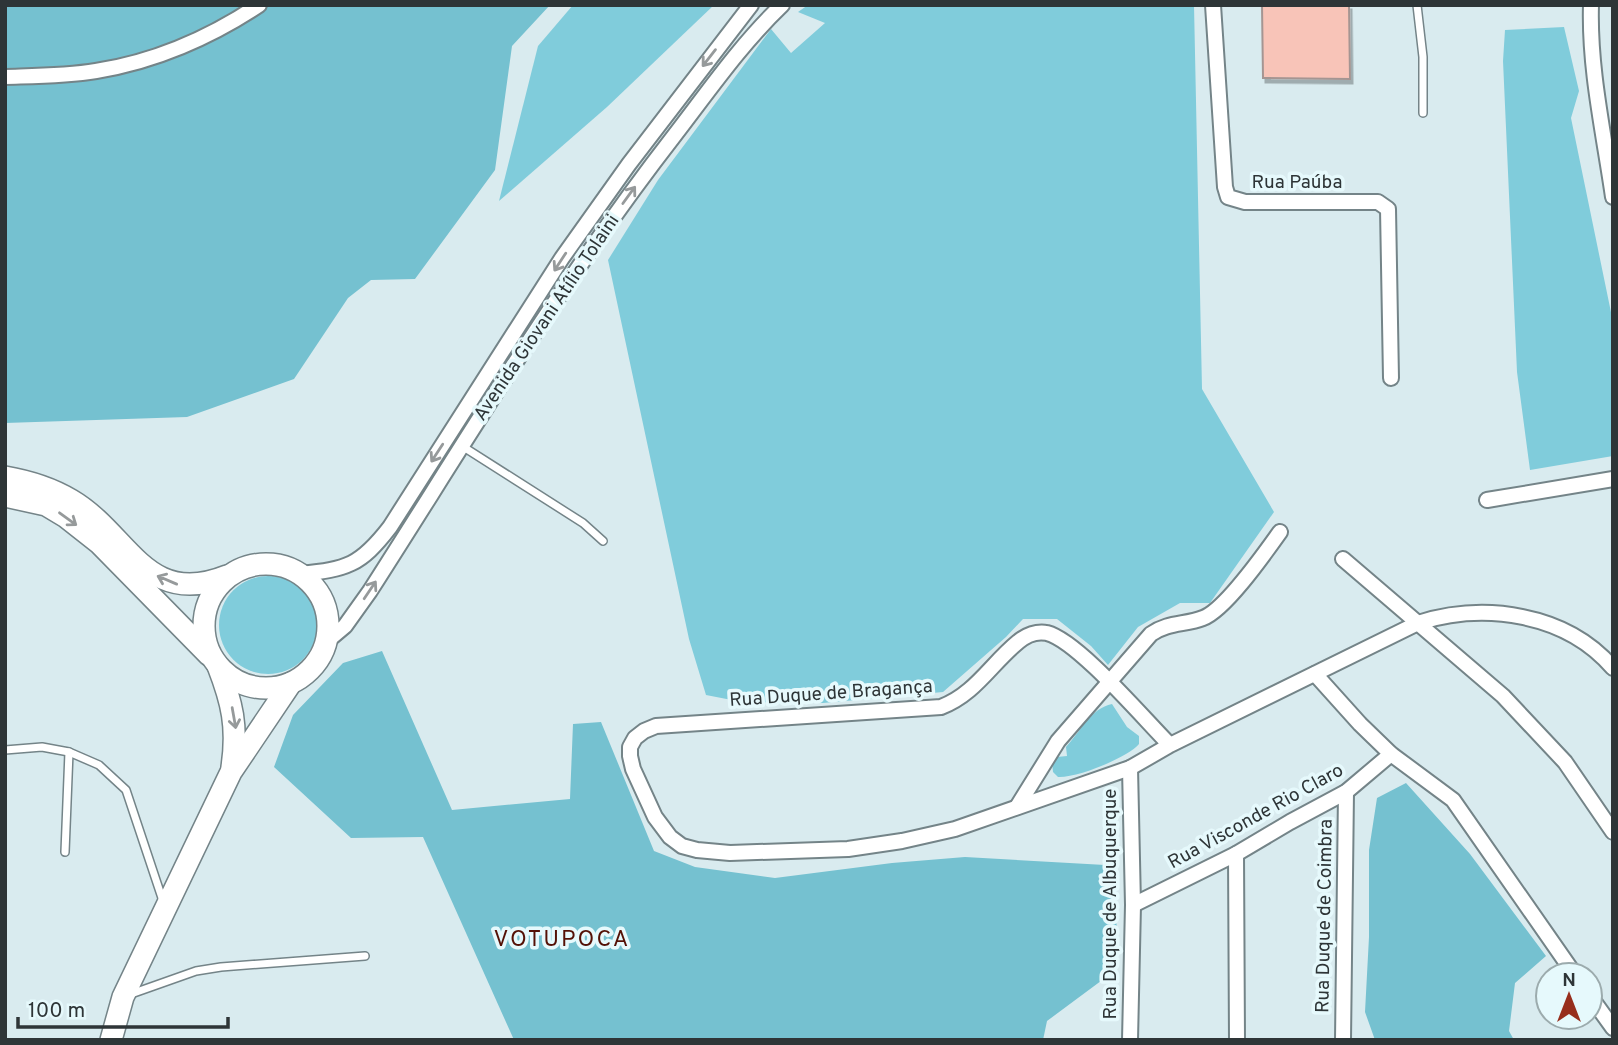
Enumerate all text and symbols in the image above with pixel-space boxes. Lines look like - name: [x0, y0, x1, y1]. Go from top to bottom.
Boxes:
- one-way arrow: [701, 49, 716, 67]
- street label: Rua Paúba: [1252, 171, 1342, 195]
- one-way arrow: [622, 186, 636, 205]
- street label: Avenida Giovani Atílio Tolaini: [469, 210, 625, 426]
- one-way arrow: [552, 251, 566, 271]
- one-way arrow: [430, 443, 444, 463]
- one-way arrow: [58, 512, 77, 526]
- one-way arrow: [156, 573, 178, 586]
- one-way arrow: [363, 581, 377, 600]
- street label: Rua Duque de Bragança: [729, 675, 933, 713]
- one-way arrow: [227, 706, 241, 729]
- street label: Rua Visconde Rio Claro: [1164, 759, 1348, 875]
- street label: Rua Duque de Albuquerque: [1099, 788, 1123, 1020]
- street label: Rua Duque de Coimbra: [1311, 819, 1339, 1013]
- district label: VOTUPOCA: [494, 926, 630, 955]
- north arrow: [1534, 961, 1604, 1031]
- text: N: [1562, 969, 1576, 993]
- scale bar: [18, 986, 228, 1030]
- text: 100 m: [28, 998, 85, 1025]

